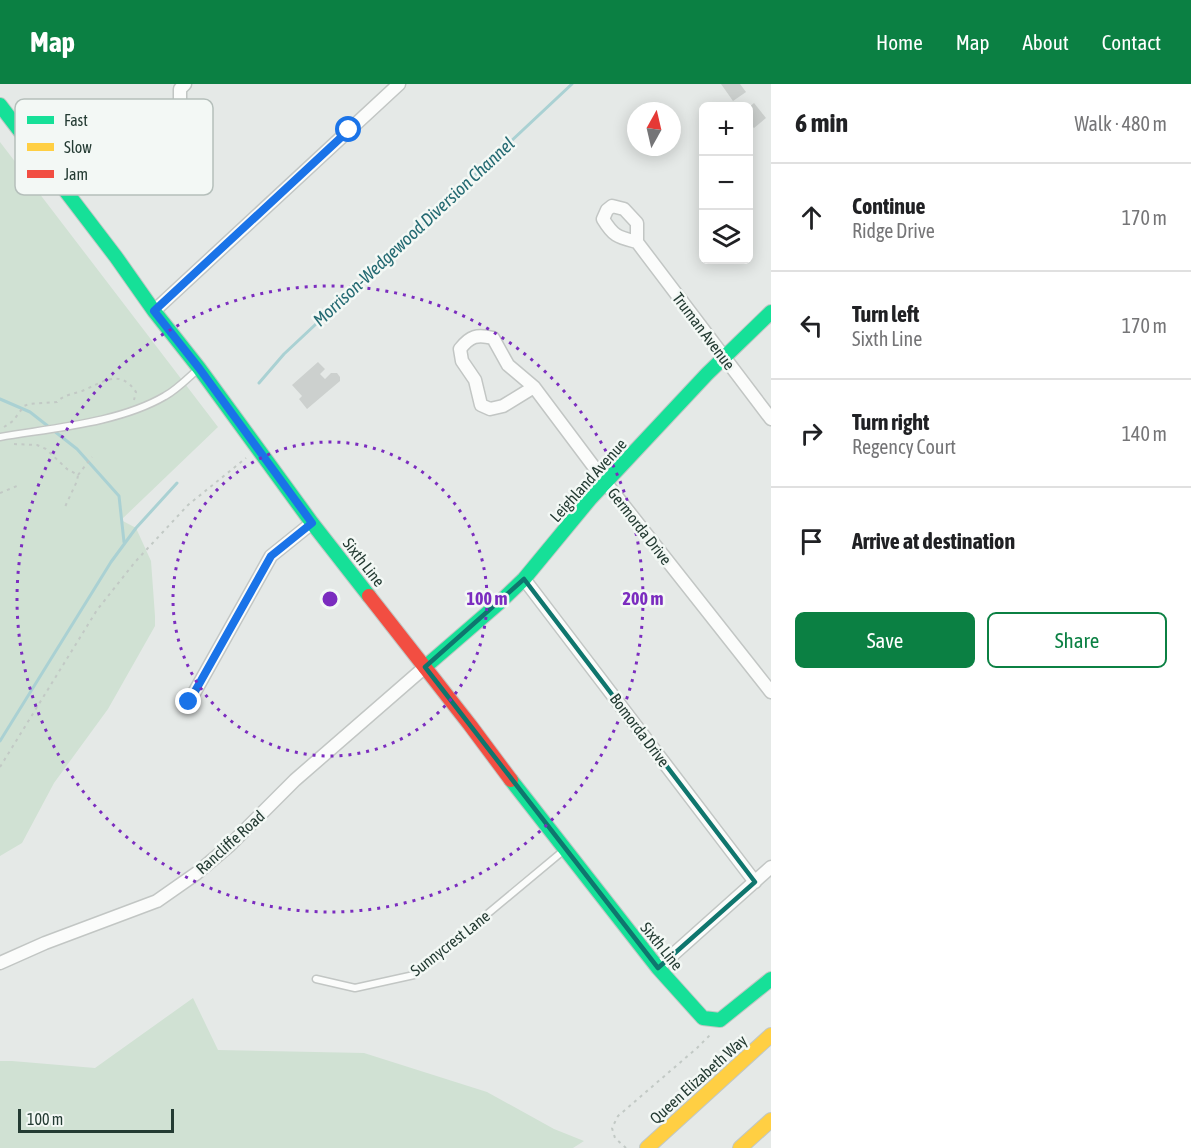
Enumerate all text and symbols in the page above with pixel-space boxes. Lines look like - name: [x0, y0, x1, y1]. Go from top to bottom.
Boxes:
- text: Map: [30, 26, 75, 58]
- text: Home: [876, 30, 923, 54]
- text: Map: [956, 30, 990, 54]
- text: About: [1023, 30, 1069, 54]
- text: Contact: [1102, 30, 1161, 54]
- legend: [15, 99, 213, 195]
- north arrow: [627, 102, 681, 156]
- map controls: [699, 102, 753, 264]
- button: +: [699, 102, 753, 156]
- text: 6 min: [795, 108, 848, 138]
- text: Fast: [64, 111, 88, 129]
- text: Walk · 480 m: [1075, 112, 1167, 135]
- route start: [335, 116, 361, 142]
- water label: Morrison-Wedgewood Diversion Channel: [309, 133, 519, 331]
- text: Slow: [64, 138, 92, 156]
- button: −: [699, 156, 753, 210]
- text: Jam: [64, 165, 88, 183]
- text: Continue: [852, 193, 926, 219]
- icon: ahead: [795, 201, 828, 234]
- text: 170 m: [1122, 206, 1167, 229]
- button: layers: [699, 210, 753, 264]
- text: Ridge Drive: [852, 219, 935, 242]
- street label: Truman Avenue: [669, 289, 739, 373]
- text: Turn left: [852, 301, 919, 327]
- icon: left: [795, 309, 828, 342]
- text: 170 m: [1122, 314, 1167, 337]
- text: Sixth Line: [852, 327, 922, 350]
- text: Turn right: [852, 409, 929, 435]
- icon: right: [795, 417, 828, 450]
- text: 140 m: [1122, 422, 1167, 445]
- street label: Leighland Avenue: [546, 435, 631, 526]
- text: Regency Court: [852, 435, 956, 458]
- street label: Germorda Drive: [604, 484, 676, 568]
- icon: arrive: [795, 525, 828, 558]
- text: Arrive at destination: [852, 528, 1015, 554]
- street label: Sixth Line: [340, 534, 388, 590]
- text: 100 m: [467, 588, 507, 609]
- text: 200 m: [623, 588, 663, 609]
- centre of rings: [320, 589, 340, 609]
- button: Save: [795, 612, 975, 668]
- button: Share: [987, 612, 1167, 668]
- route end: [175, 688, 201, 714]
- street label: Bomorda Drive: [607, 690, 673, 770]
- street label: Rancliffe Road: [192, 807, 268, 877]
- street label: Sunnycrest Lane: [407, 907, 494, 980]
- street label: Sixth Line: [637, 918, 687, 974]
- street label: Queen Elizabeth Way: [646, 1031, 751, 1128]
- scale bar: [18, 1106, 174, 1134]
- text: 100 m: [27, 1110, 63, 1128]

